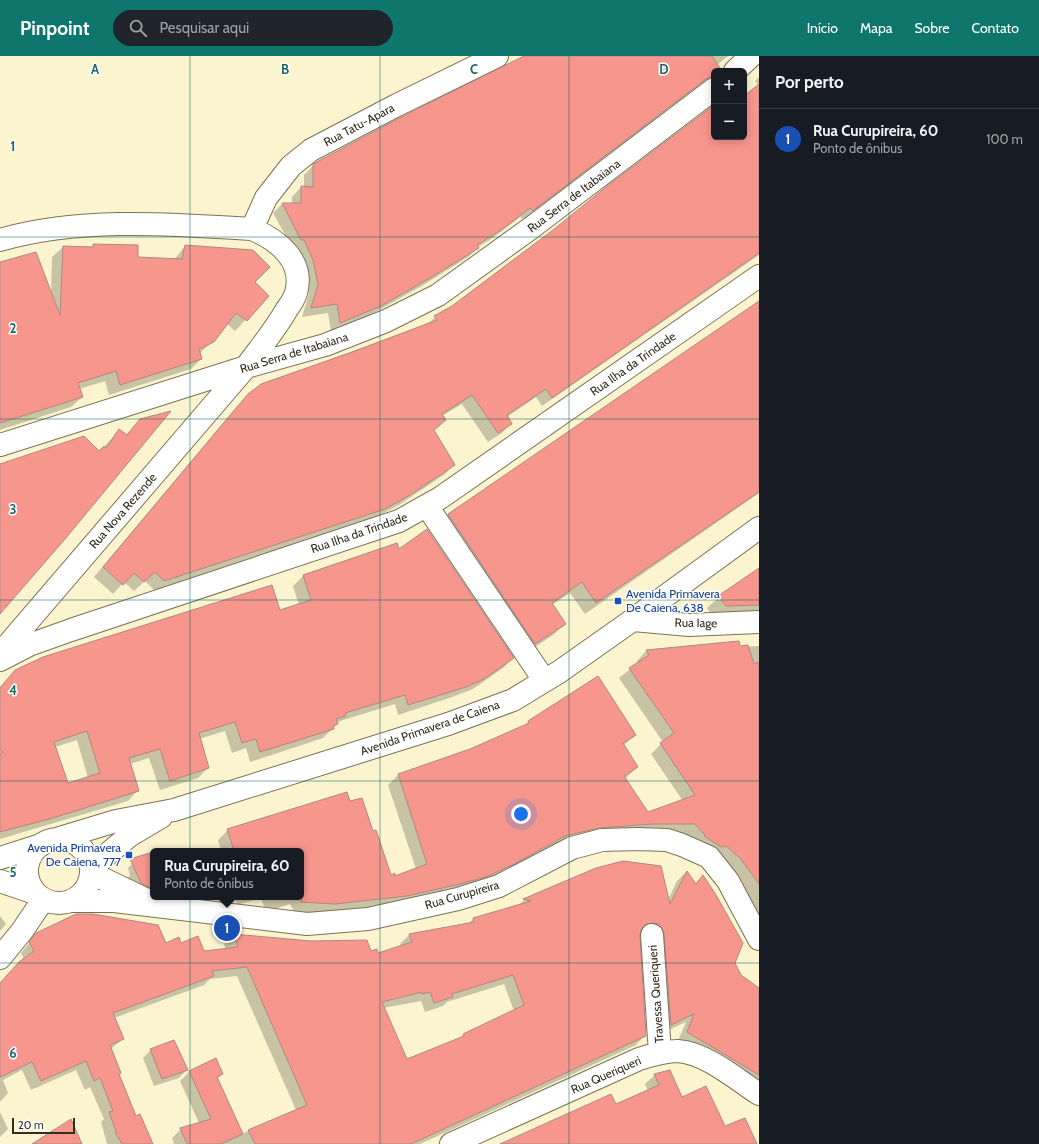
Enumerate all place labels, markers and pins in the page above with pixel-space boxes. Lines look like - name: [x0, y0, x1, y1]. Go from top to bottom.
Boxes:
- place label: Avenida Primavera De Caiena, 638: [626, 586, 720, 615]
- marker: Avenida Primavera De Caiena, 638: [613, 596, 623, 606]
- place label: Avenida Primavera De Caiena, 777: [27, 840, 121, 869]
- marker: Avenida Primavera De Caiena, 777: [124, 850, 134, 860]
- pin: 1: [214, 913, 240, 943]

